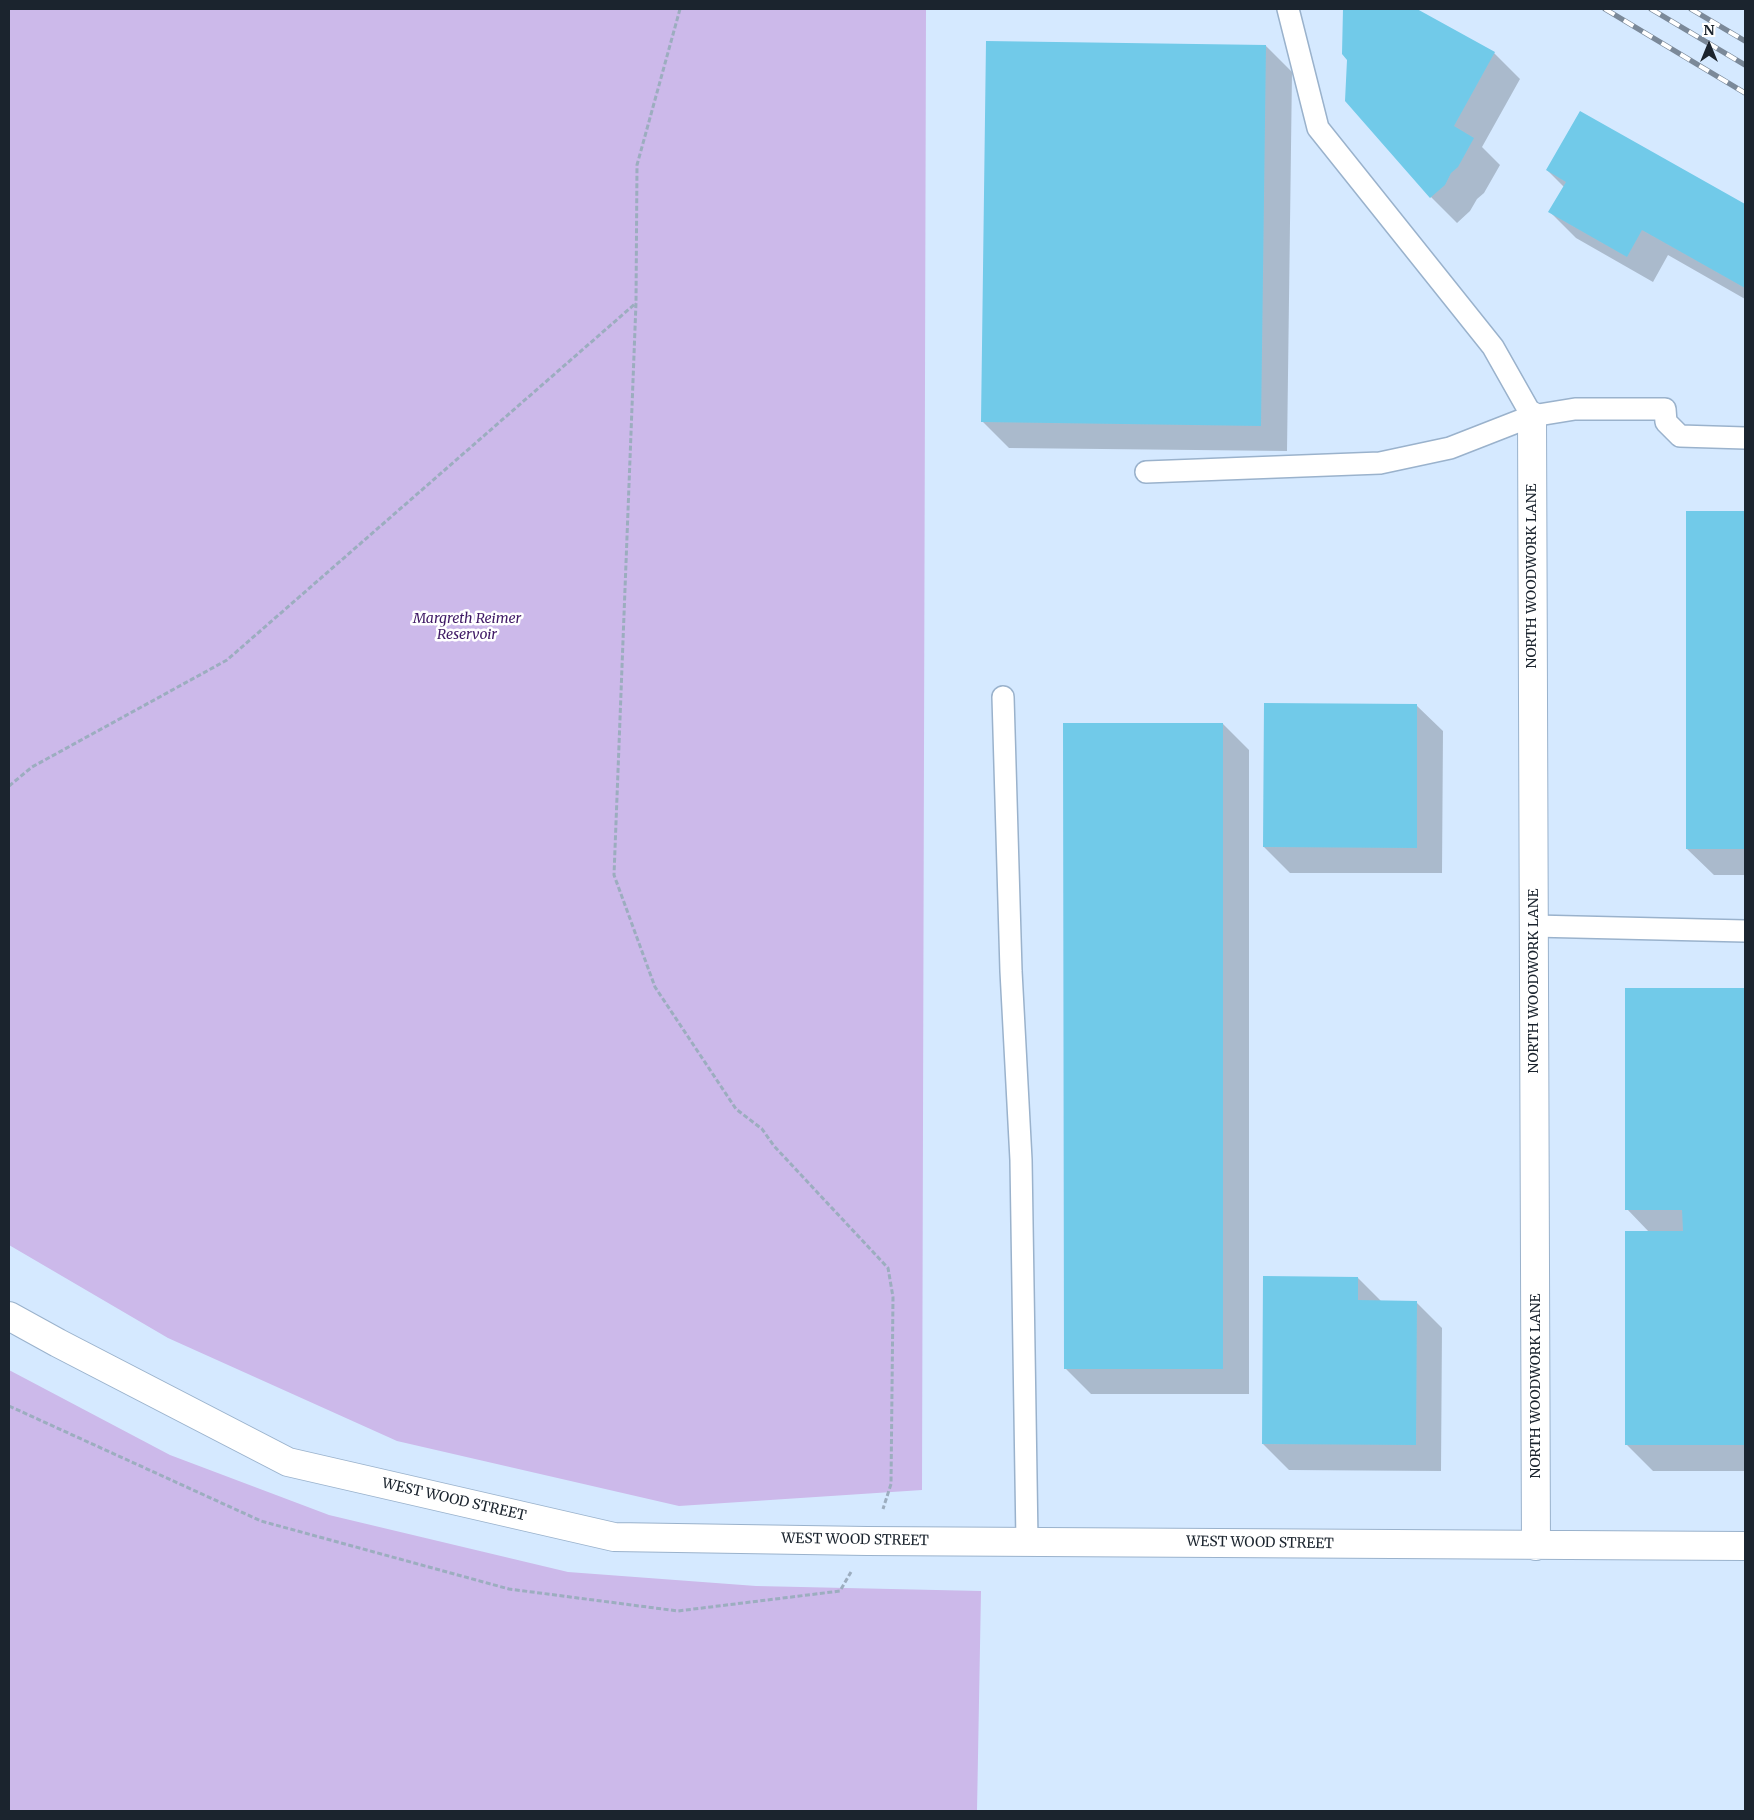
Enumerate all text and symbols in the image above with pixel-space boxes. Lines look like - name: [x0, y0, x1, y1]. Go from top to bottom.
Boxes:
- north arrow: [1684, 20, 1734, 70]
- text: N: [1703, 21, 1715, 39]
- street label: NORTH WOODWORK LANE: [1524, 484, 1540, 668]
- park label: Margreth Reimer Reservoir: [413, 611, 521, 644]
- street label: NORTH WOODWORK LANE: [1526, 889, 1542, 1073]
- street label: NORTH WOODWORK LANE: [1528, 1294, 1544, 1478]
- street label: WEST WOOD STREET: [380, 1475, 528, 1525]
- street label: WEST WOOD STREET: [781, 1530, 929, 1550]
- street label: WEST WOOD STREET: [1186, 1533, 1334, 1553]

